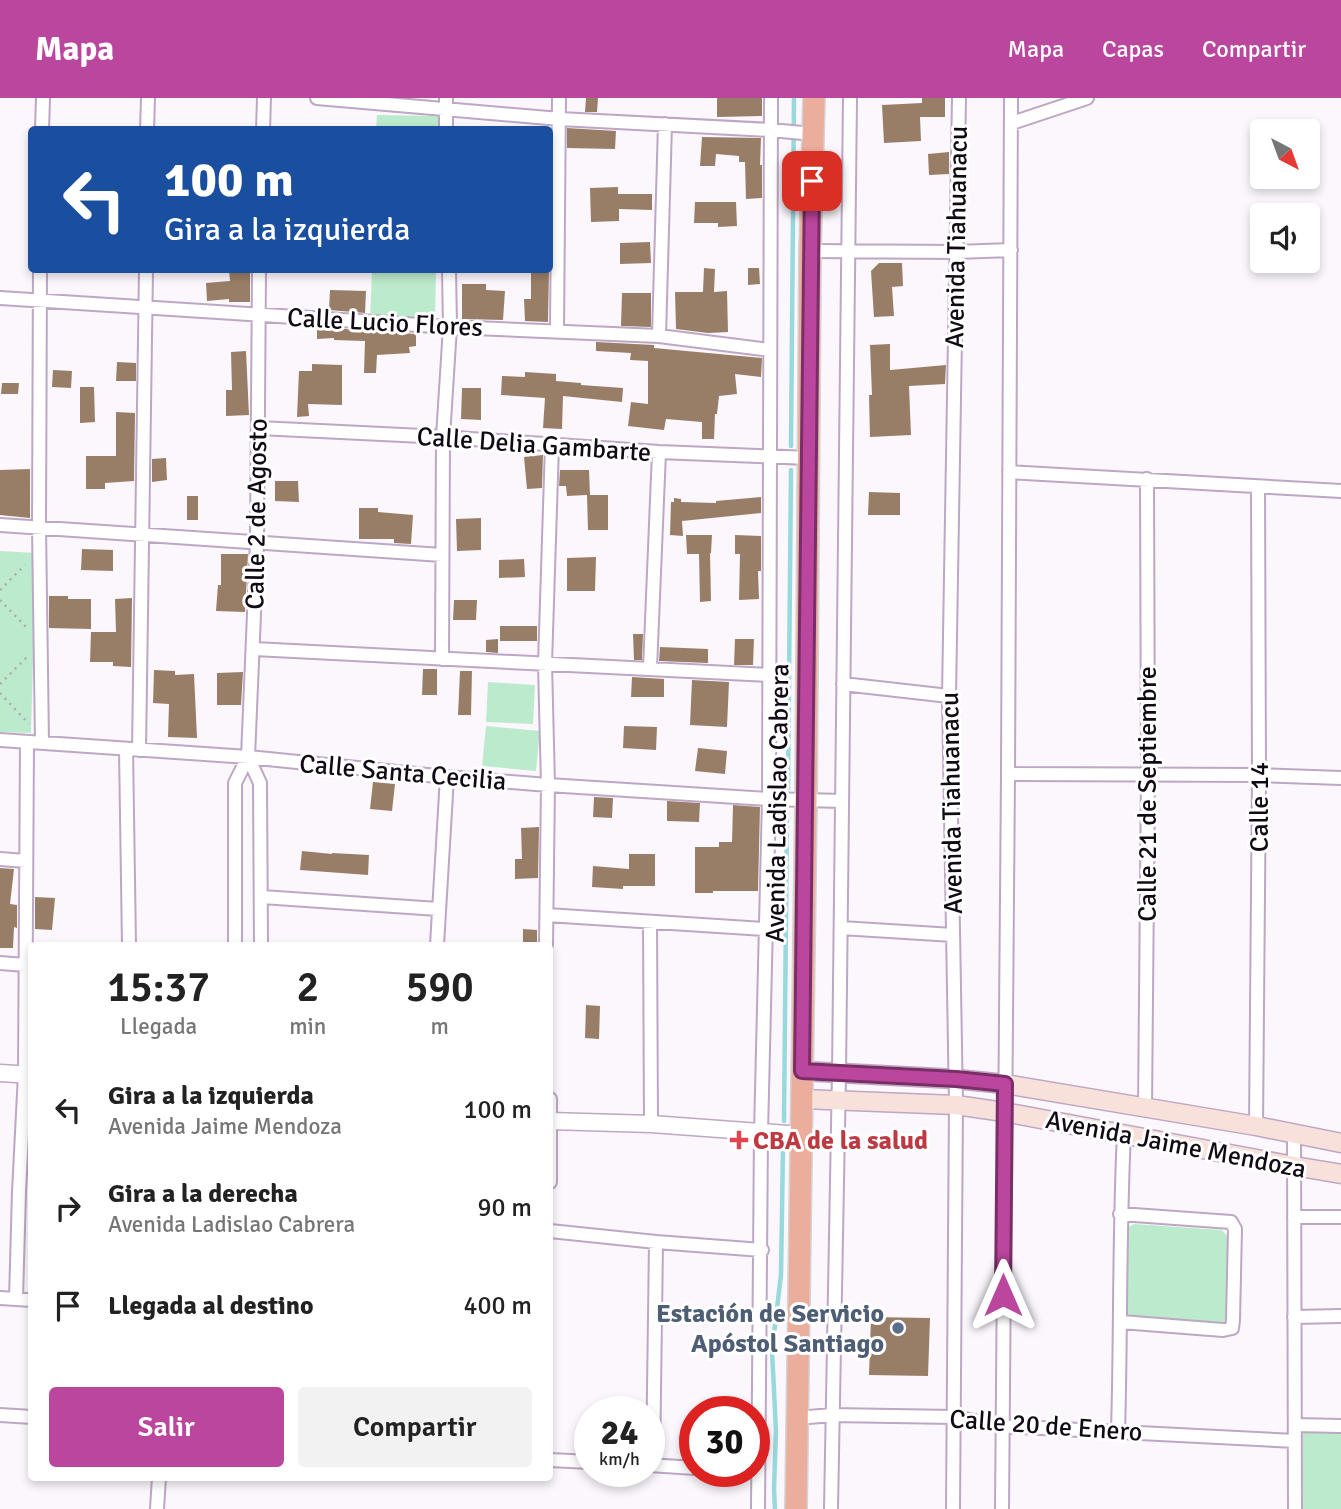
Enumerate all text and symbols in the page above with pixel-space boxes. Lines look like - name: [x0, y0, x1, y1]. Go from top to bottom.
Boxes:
- text: Mapa: [35, 29, 114, 70]
- text: Mapa: [1008, 34, 1064, 64]
- text: Capas: [1102, 34, 1164, 64]
- text: Compartir: [1202, 34, 1306, 64]
- north arrow: [1250, 119, 1320, 189]
- map controls: [1250, 119, 1320, 273]
- street label: Avenida Tiahuanacu: [939, 126, 975, 348]
- text: 100 m: [164, 150, 294, 210]
- pin: [782, 151, 842, 211]
- icon: left: [49, 154, 140, 245]
- icon: arrive: [793, 162, 831, 200]
- button: sound: [1250, 203, 1320, 273]
- text: Gira a la izquierda: [164, 210, 411, 249]
- street label: Calle Lucio Flores: [286, 302, 484, 344]
- street label: Calle 2 de Agosto: [239, 418, 275, 610]
- street label: Calle Delia Gambarte: [416, 421, 652, 469]
- street label: Avenida Ladislao Cabrera: [760, 663, 796, 943]
- street label: Calle 21 de Septiembre: [1132, 666, 1164, 922]
- street label: Avenida Tiahuanacu: [934, 692, 970, 914]
- street label: Calle Santa Cecilia: [298, 748, 508, 798]
- street label: Calle 14: [1244, 762, 1276, 852]
- text: 15:37: [107, 962, 210, 1013]
- text: 2: [296, 962, 319, 1013]
- text: 590: [406, 962, 474, 1013]
- text: Llegada: [120, 1012, 197, 1041]
- text: min: [289, 1012, 326, 1041]
- text: m: [430, 1012, 449, 1041]
- text: Gira a la izquierda: [108, 1080, 314, 1112]
- icon: left: [49, 1091, 87, 1129]
- text: 100 m: [463, 1094, 532, 1126]
- street label: Avenida Jaime Mendoza: [1043, 1104, 1309, 1186]
- text: Avenida Jaime Mendoza: [108, 1112, 342, 1141]
- place label: CBA de la salud: [753, 1125, 928, 1157]
- marker: CBA de la salud: [731, 1132, 747, 1148]
- text: Gira a la derecha: [108, 1178, 298, 1210]
- icon: right: [49, 1189, 87, 1227]
- text: 90 m: [477, 1192, 532, 1224]
- text: Avenida Ladislao Cabrera: [108, 1210, 355, 1239]
- position arrow: [966, 1258, 1040, 1332]
- icon: arrive: [49, 1287, 87, 1325]
- text: Llegada al destino: [108, 1290, 314, 1322]
- text: 400 m: [463, 1290, 532, 1322]
- place label: Estación de Servicio Apóstol Santiago: [656, 1298, 884, 1360]
- marker: Estación de Servicio Apóstol Santiago: [890, 1320, 906, 1336]
- button: Salir: [49, 1387, 284, 1467]
- button: Compartir: [298, 1387, 532, 1467]
- speed limit sign: 30: [679, 1396, 770, 1487]
- street label: Calle 20 de Enero: [949, 1403, 1143, 1449]
- text: 24: [601, 1411, 638, 1454]
- text: km/h: [599, 1448, 640, 1470]

